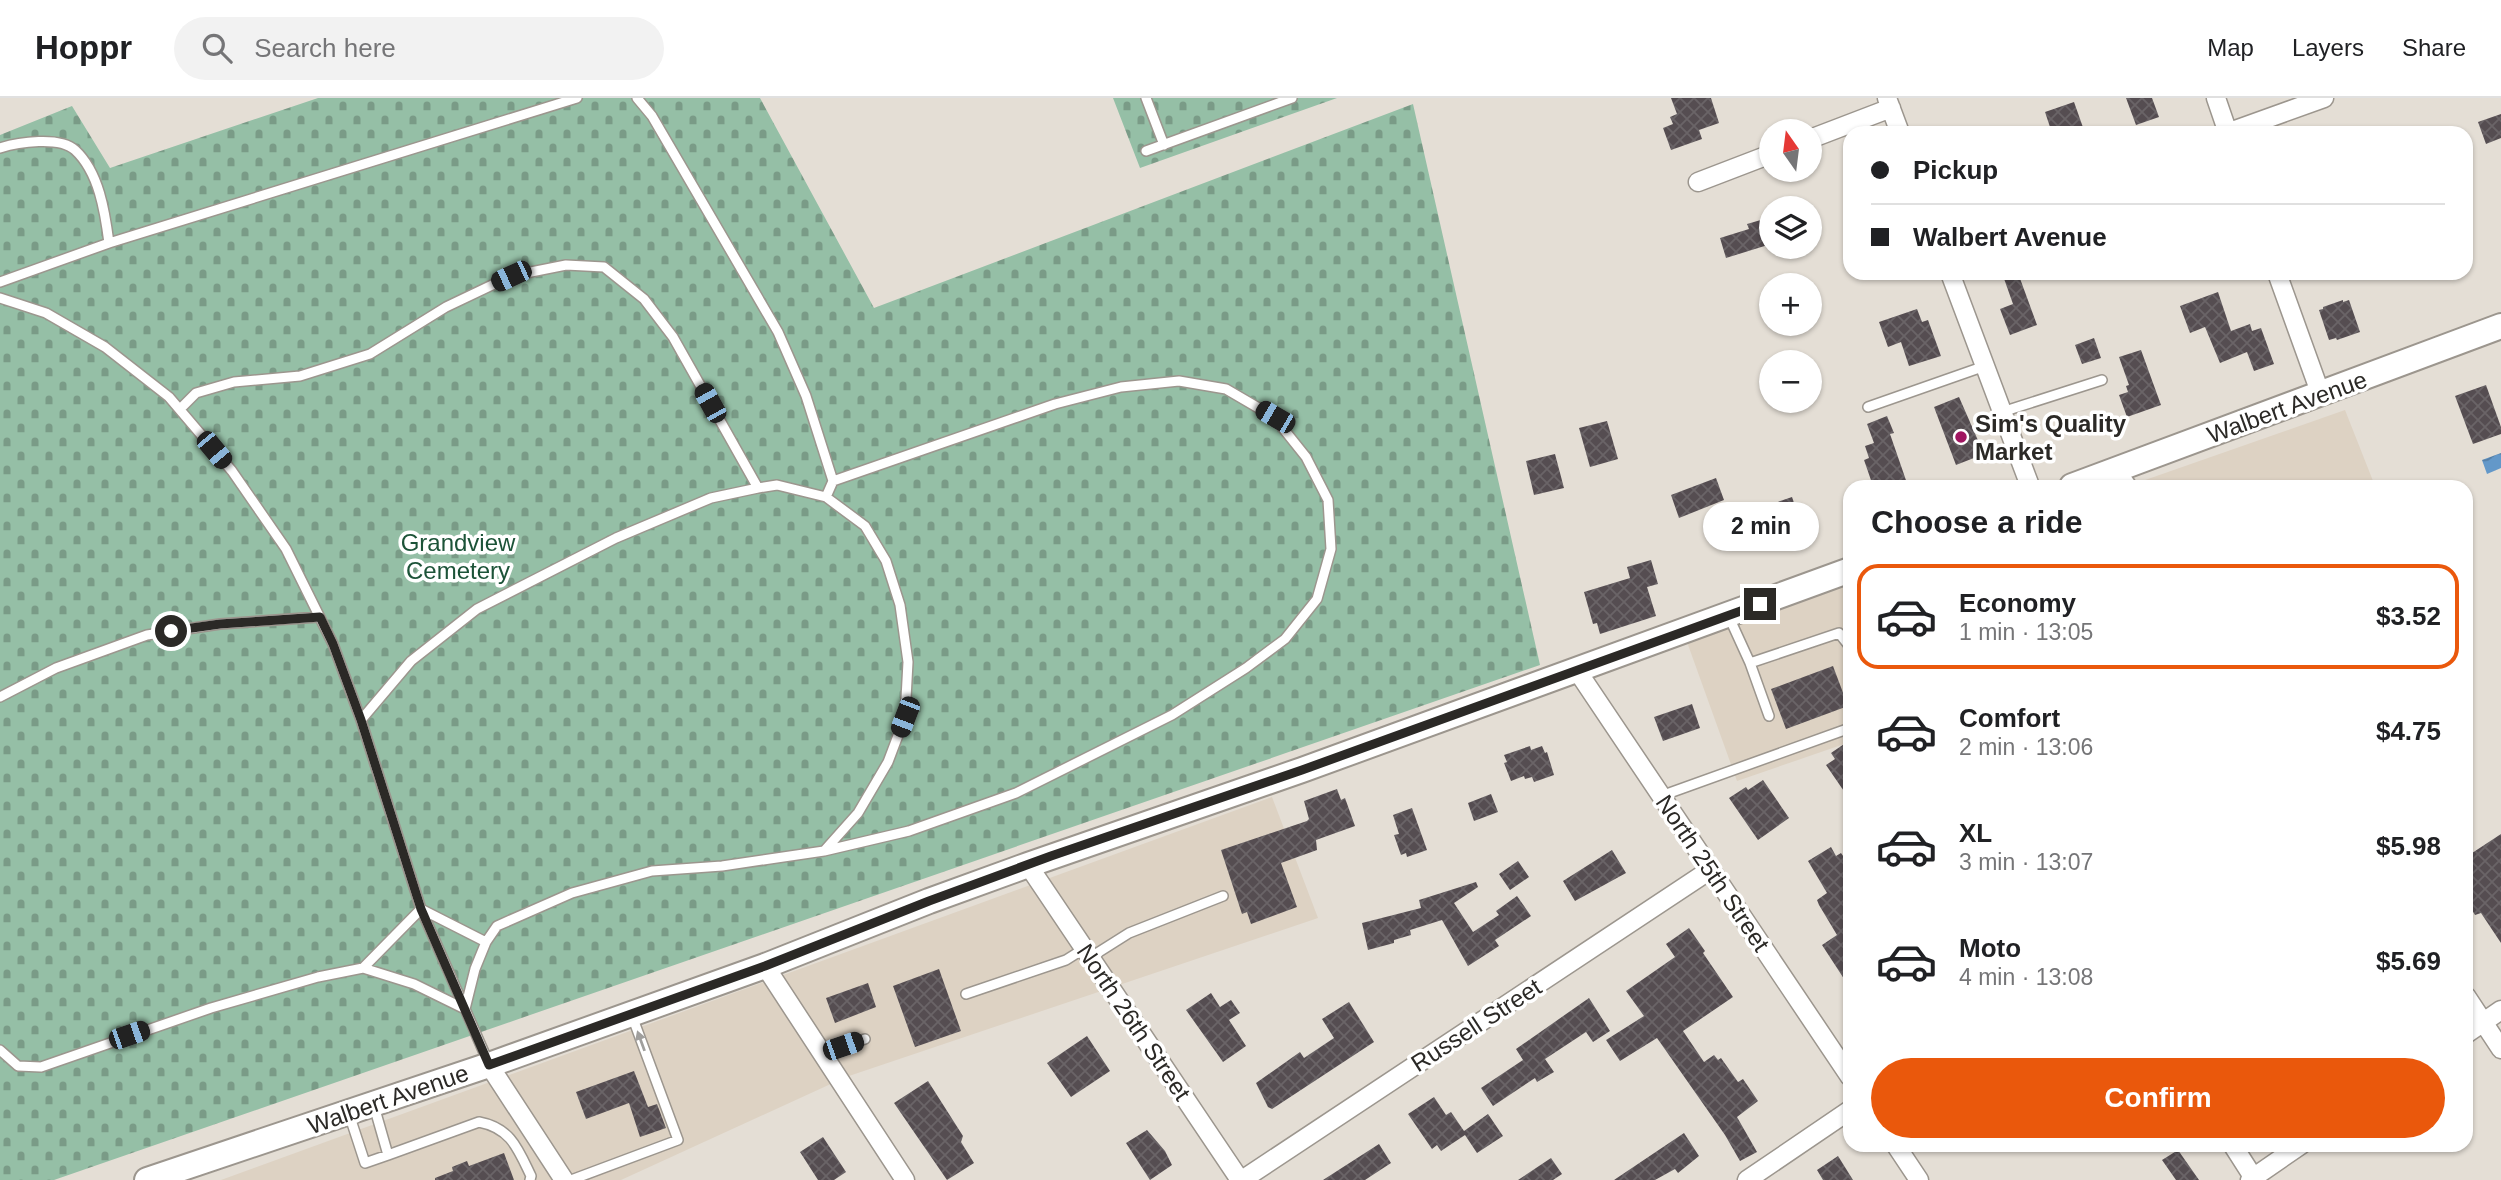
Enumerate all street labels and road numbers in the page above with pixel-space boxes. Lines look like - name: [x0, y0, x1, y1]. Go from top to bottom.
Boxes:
- street label: Walbert Avenue: [2203, 366, 2371, 448]
- street label: North 25th Street: [1651, 790, 1775, 957]
- street label: North 26th Street: [1072, 939, 1196, 1106]
- street label: Russell Street: [1406, 973, 1546, 1077]
- street label: Walbert Avenue: [304, 1059, 472, 1139]

